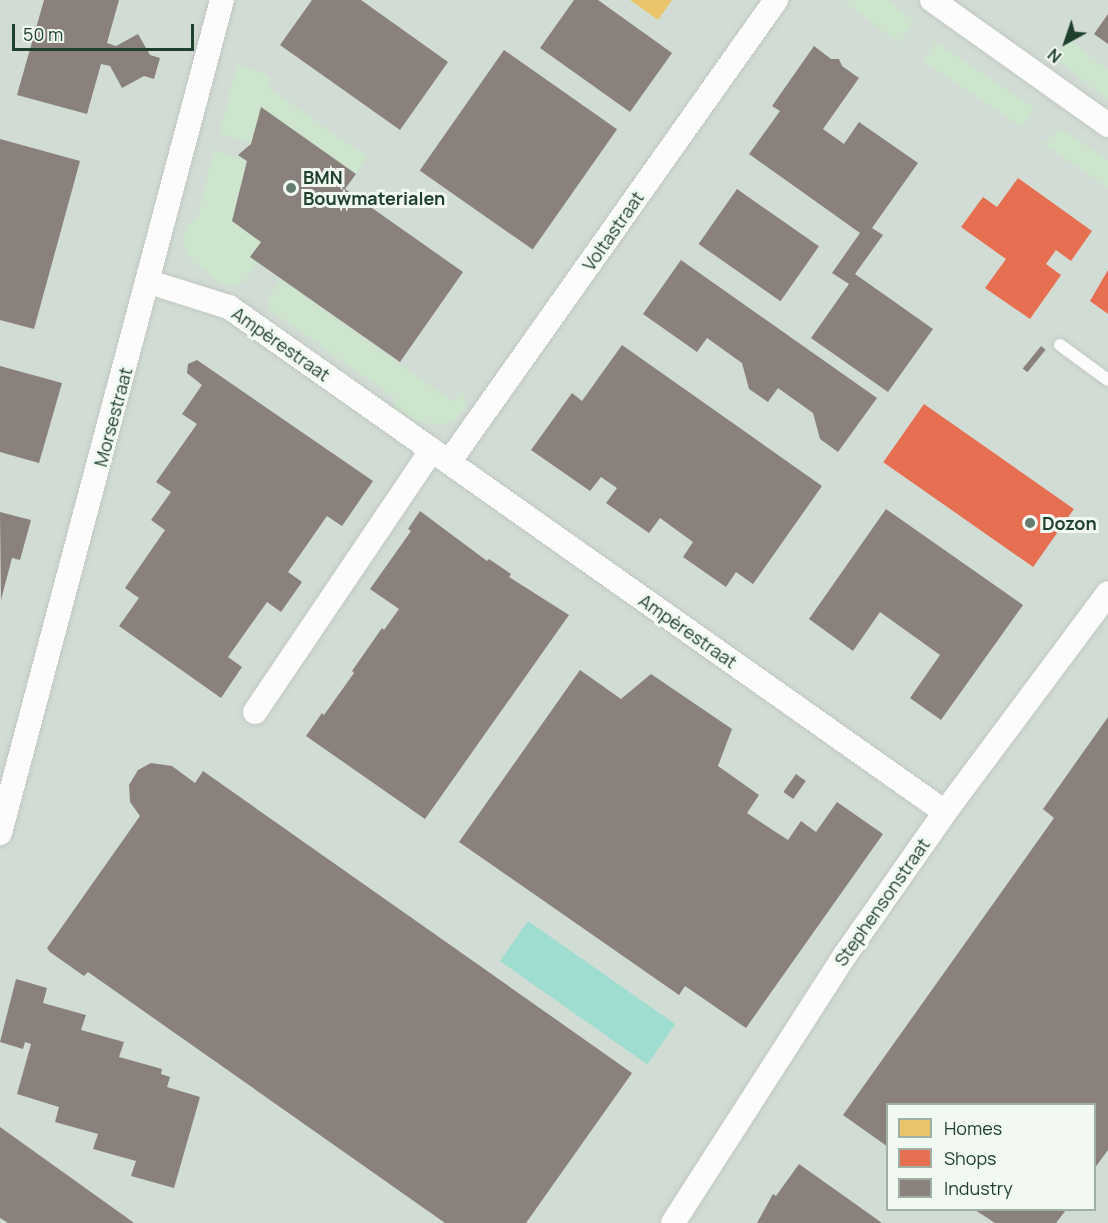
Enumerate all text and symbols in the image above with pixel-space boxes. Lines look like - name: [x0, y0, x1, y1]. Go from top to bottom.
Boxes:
- scale bar: [15, 12, 196, 50]
- north arrow: [1036, 12, 1096, 72]
- text: 50 m: [23, 22, 63, 46]
- text: N: [1043, 44, 1066, 68]
- place label: BMN Bouwmaterialen: [303, 167, 445, 210]
- marker: BMN Bouwmaterialen: [284, 181, 298, 195]
- street label: Voltastraat: [578, 187, 648, 275]
- street label: Ampèrestraat: [228, 302, 334, 386]
- street label: Morsestraat: [89, 365, 137, 469]
- place label: Dozon: [1042, 512, 1097, 534]
- marker: Dozon: [1023, 516, 1037, 530]
- street label: Ampèrestraat: [635, 589, 741, 673]
- street label: Stephensonstraat: [830, 834, 934, 970]
- legend: [886, 1103, 1096, 1211]
- text: Homes: [944, 1116, 1002, 1140]
- text: Shops: [944, 1146, 996, 1170]
- text: Industry: [944, 1176, 1013, 1200]

